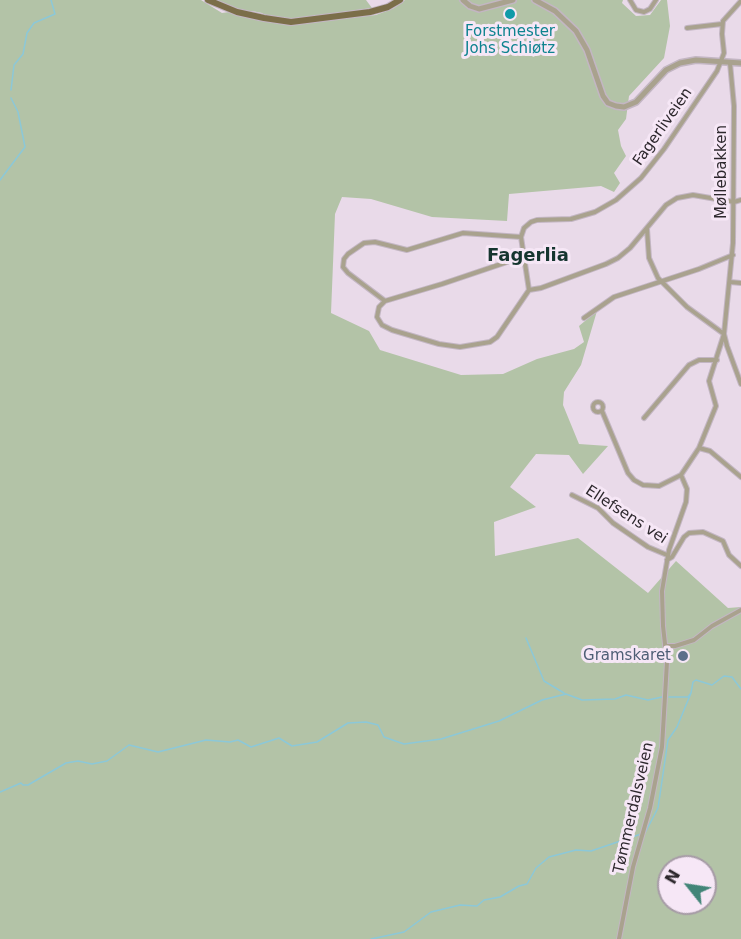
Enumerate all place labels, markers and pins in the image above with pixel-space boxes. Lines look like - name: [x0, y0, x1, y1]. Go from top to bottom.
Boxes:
- marker: Forstmester Johs Schiøtz: [503, 7, 517, 21]
- place label: Forstmester Johs Schiøtz: [465, 23, 555, 58]
- place label: Gramskaret: [583, 647, 671, 665]
- marker: Gramskaret: [676, 649, 690, 663]

